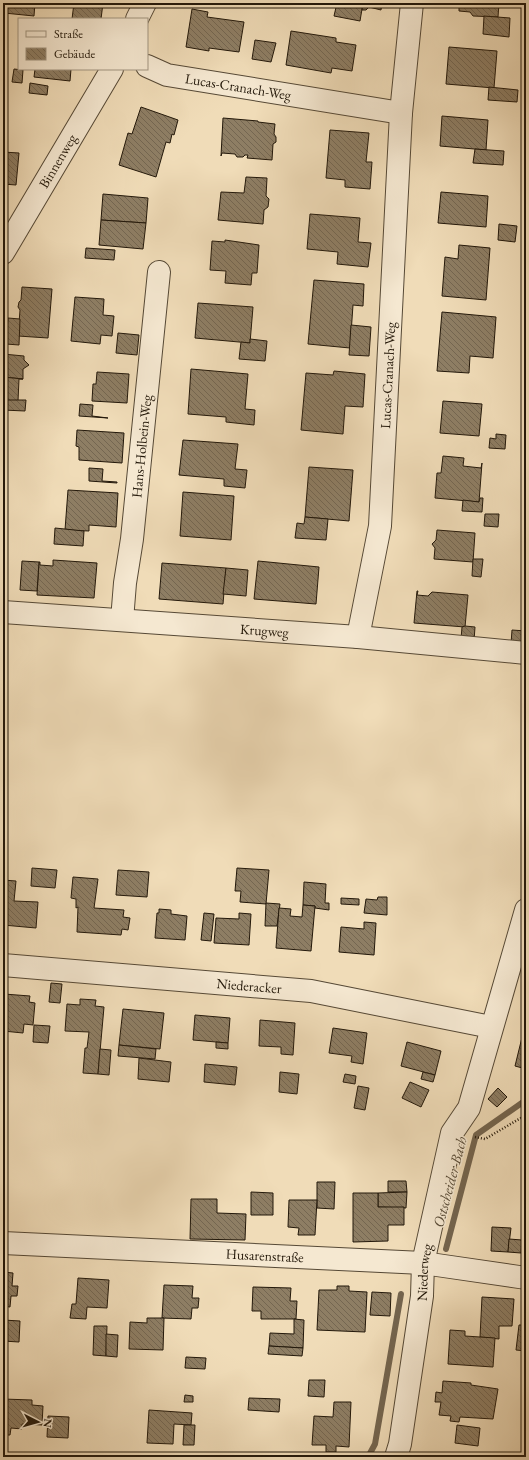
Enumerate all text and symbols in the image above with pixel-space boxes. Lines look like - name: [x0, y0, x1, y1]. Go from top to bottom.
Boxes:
- legend: [18, 18, 148, 70]
- text: Straße: [54, 26, 83, 42]
- text: Gebäude: [54, 46, 96, 62]
- street label: Lucas-Cranach-Weg: [184, 69, 293, 104]
- street label: Binnenweg: [35, 130, 81, 191]
- street label: Lucas-Cranach-Weg: [376, 321, 399, 429]
- street label: Hans-Holbein-Weg: [127, 393, 156, 499]
- street label: Krugweg: [240, 620, 290, 641]
- street label: Niederacker: [216, 974, 283, 998]
- water label: Ostscheider Bach: [428, 1134, 471, 1229]
- street label: Niederweg: [413, 1241, 436, 1301]
- street label: Husarenstraße: [225, 1245, 305, 1266]
- north arrow: [18, 1402, 58, 1442]
- text: N: [41, 1418, 55, 1428]

